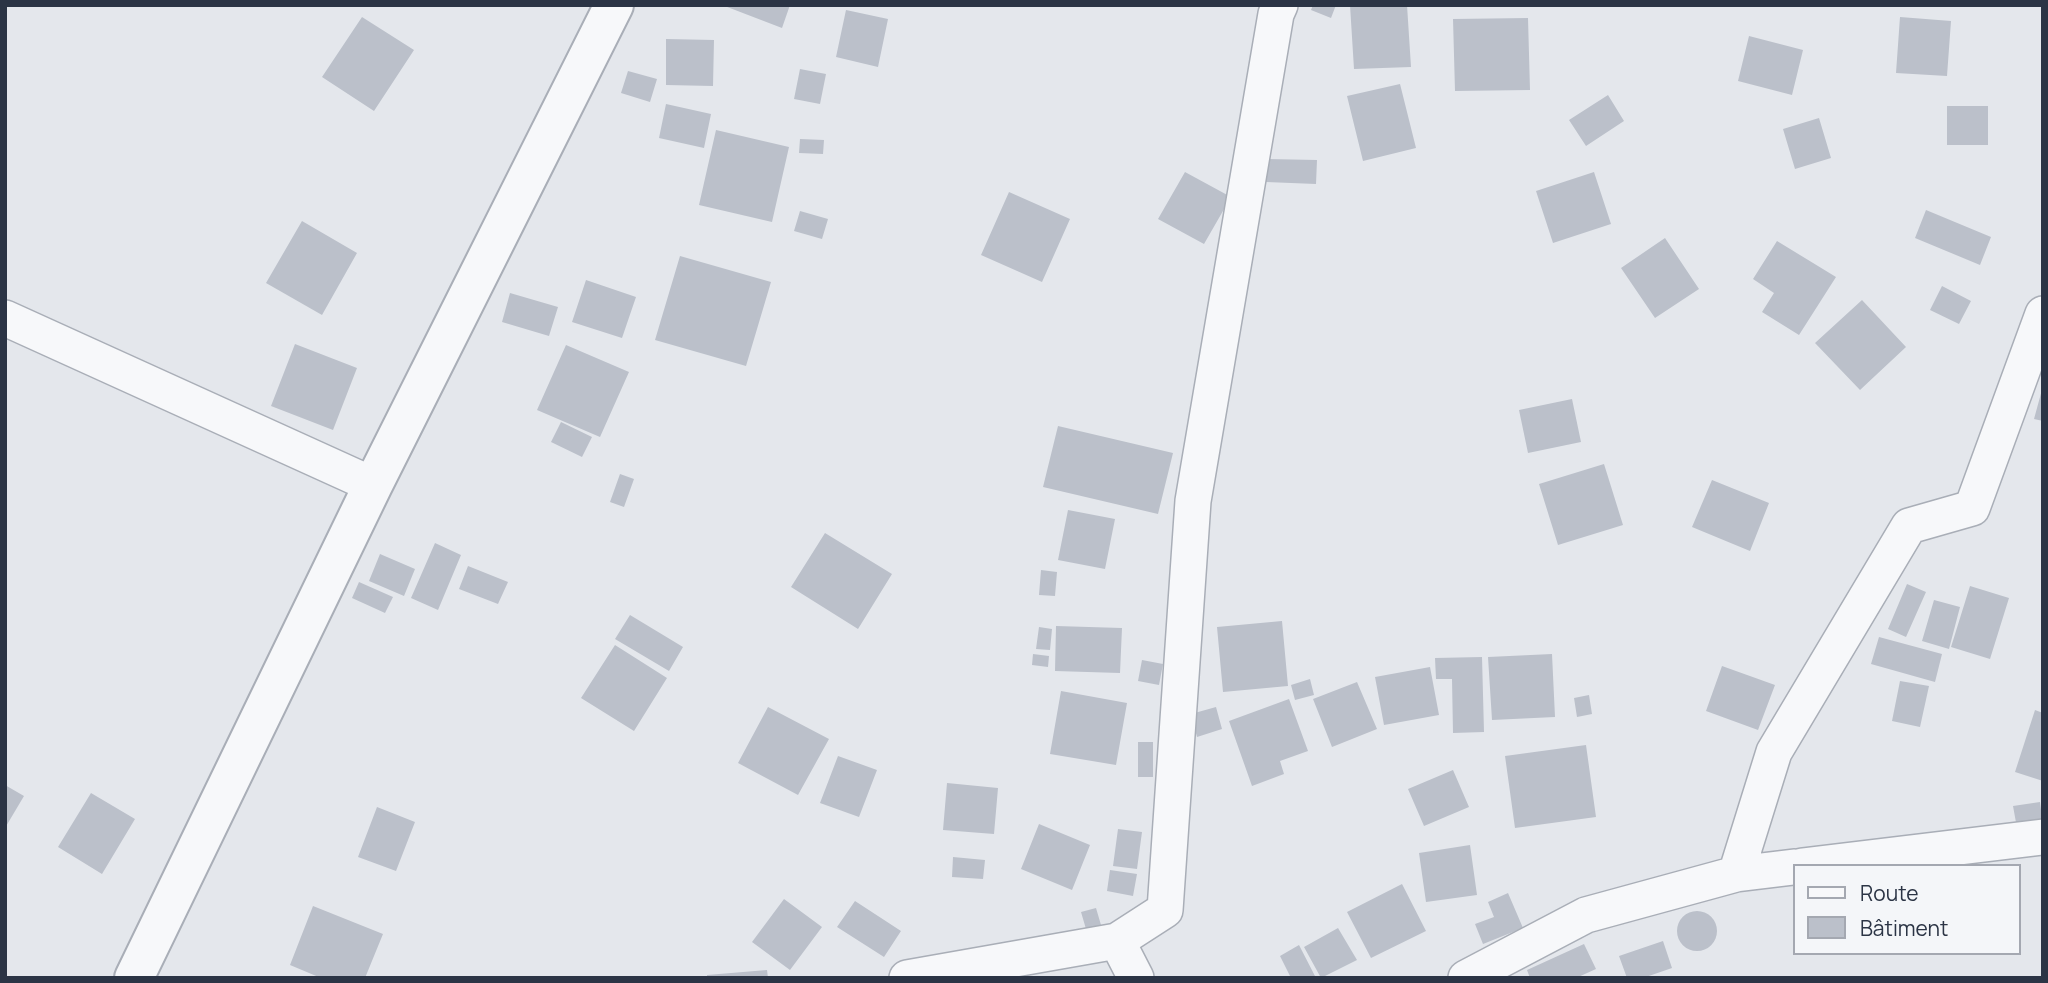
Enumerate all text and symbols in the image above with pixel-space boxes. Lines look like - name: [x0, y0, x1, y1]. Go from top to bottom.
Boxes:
- legend: [1792, 864, 2020, 955]
- text: Route: [1860, 879, 1918, 907]
- text: Bâtiment: [1860, 914, 1948, 942]

